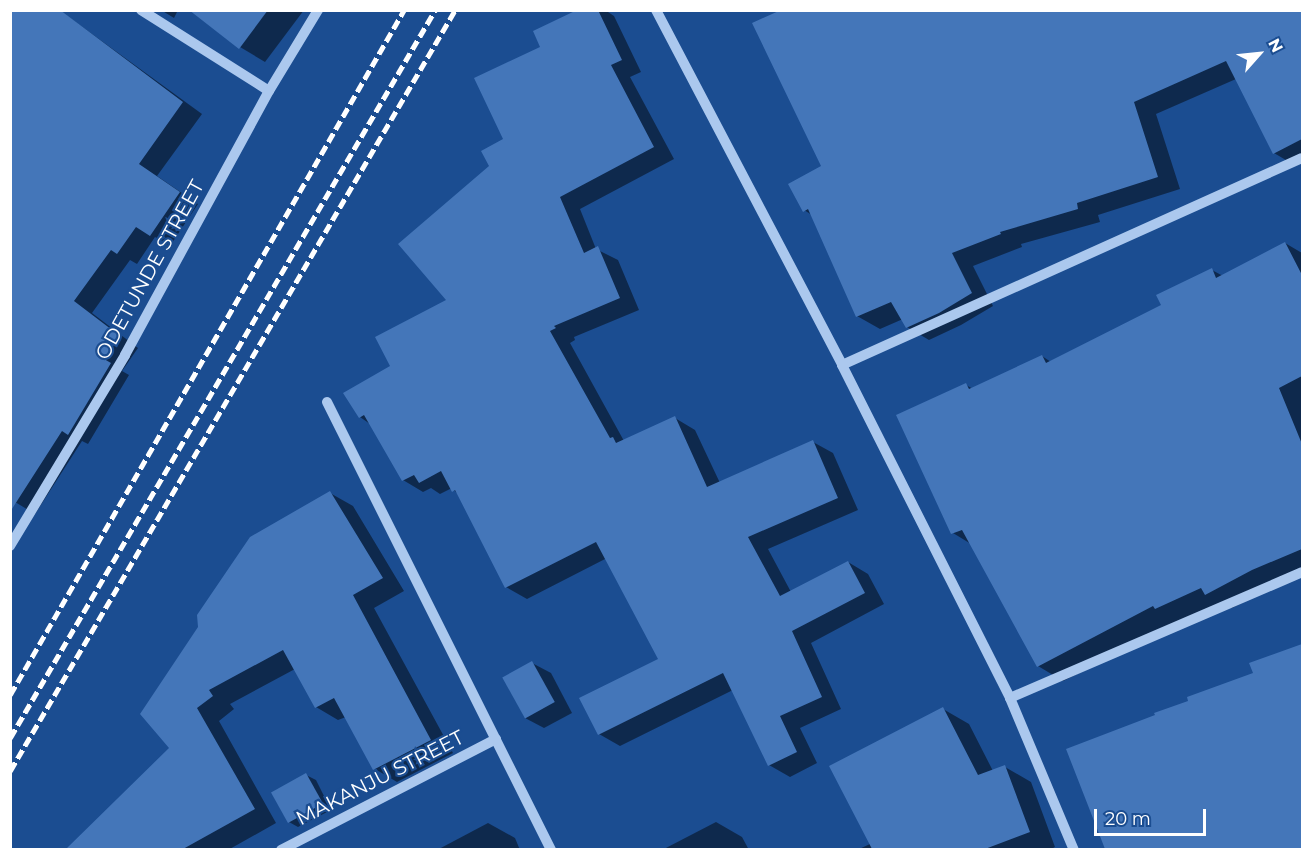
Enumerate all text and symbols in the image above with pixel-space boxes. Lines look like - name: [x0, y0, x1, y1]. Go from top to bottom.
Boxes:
- north arrow: [1229, 24, 1289, 84]
- text: N: [1264, 36, 1287, 56]
- street label: ODETUNDE STREET: [91, 176, 209, 364]
- street label: MAKANJU STREET: [292, 725, 468, 831]
- scale bar: [1097, 797, 1210, 835]
- text: 20 m: [1105, 808, 1151, 830]

